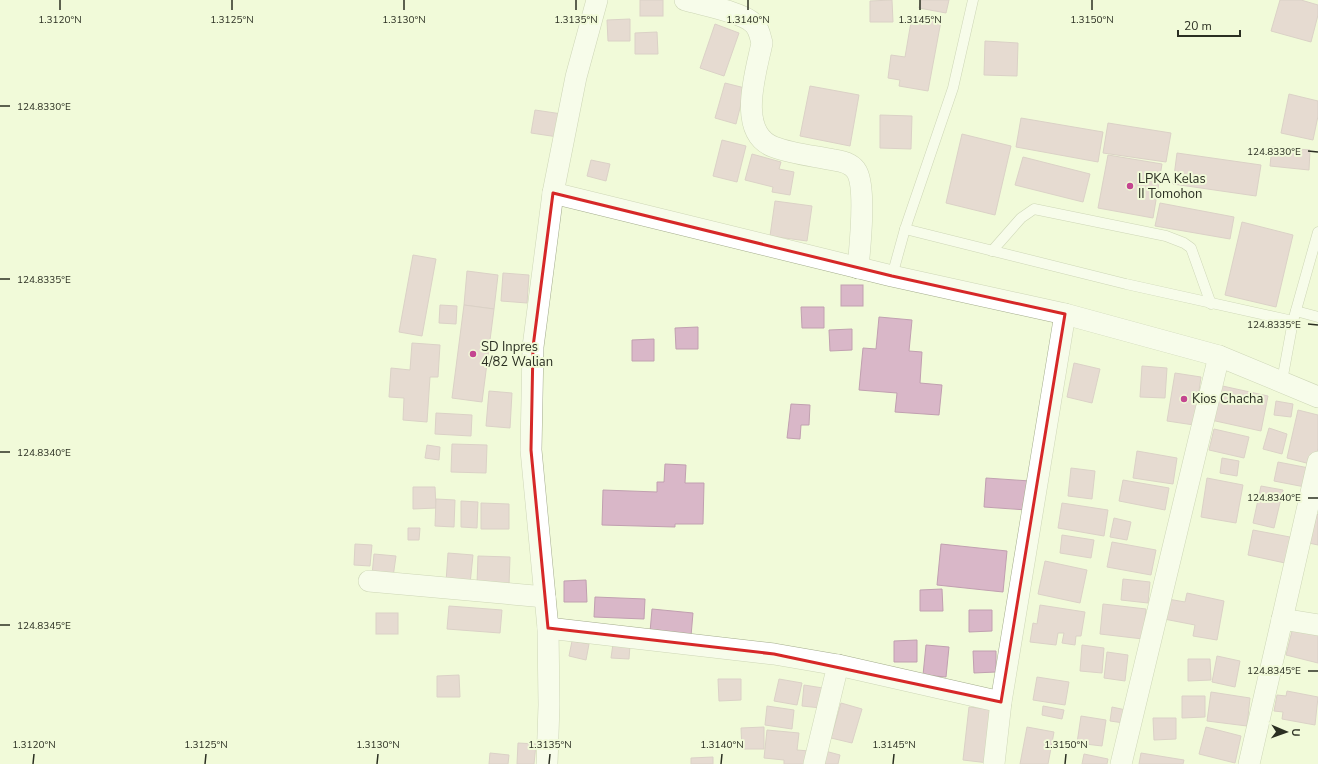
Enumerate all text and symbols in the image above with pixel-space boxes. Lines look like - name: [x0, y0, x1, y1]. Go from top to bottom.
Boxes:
- scale bar: [1178, 12, 1240, 38]
- text: 1.3120°N: [38, 13, 82, 27]
- text: 1.3125°N: [210, 13, 254, 27]
- text: 1.3130°N: [382, 13, 426, 27]
- text: 1.3135°N: [554, 13, 598, 27]
- text: 1.3140°N: [726, 13, 770, 27]
- text: 1.3145°N: [898, 13, 942, 27]
- text: 1.3150°N: [1070, 13, 1114, 27]
- text: 20 m: [1184, 18, 1212, 34]
- text: 124.8330°E: [17, 100, 71, 114]
- text: 124.8330°E: [1247, 145, 1301, 159]
- place label: LPKA Kelas II Tomohon: [1138, 170, 1206, 203]
- marker: LPKA Kelas II Tomohon: [1125, 181, 1135, 191]
- text: 124.8335°E: [17, 273, 71, 287]
- text: 124.8335°E: [1247, 318, 1301, 332]
- place label: SD Inpres 4/82 Walian: [481, 338, 553, 371]
- marker: SD Inpres 4/82 Walian: [468, 349, 478, 359]
- place label: Kios Chacha: [1192, 390, 1263, 408]
- marker: Kios Chacha: [1179, 394, 1189, 404]
- text: 124.8340°E: [17, 446, 71, 460]
- text: 124.8340°E: [1247, 491, 1301, 505]
- text: 124.8345°E: [17, 619, 71, 633]
- text: 124.8345°E: [1247, 664, 1301, 678]
- north arrow: [1266, 712, 1306, 752]
- text: U: [1288, 728, 1303, 737]
- text: 1.3120°N: [12, 738, 56, 752]
- text: 1.3125°N: [184, 738, 228, 752]
- text: 1.3130°N: [356, 738, 400, 752]
- text: 1.3135°N: [528, 738, 572, 752]
- text: 1.3140°N: [700, 738, 744, 752]
- text: 1.3145°N: [872, 738, 916, 752]
- text: 1.3150°N: [1044, 738, 1088, 752]

